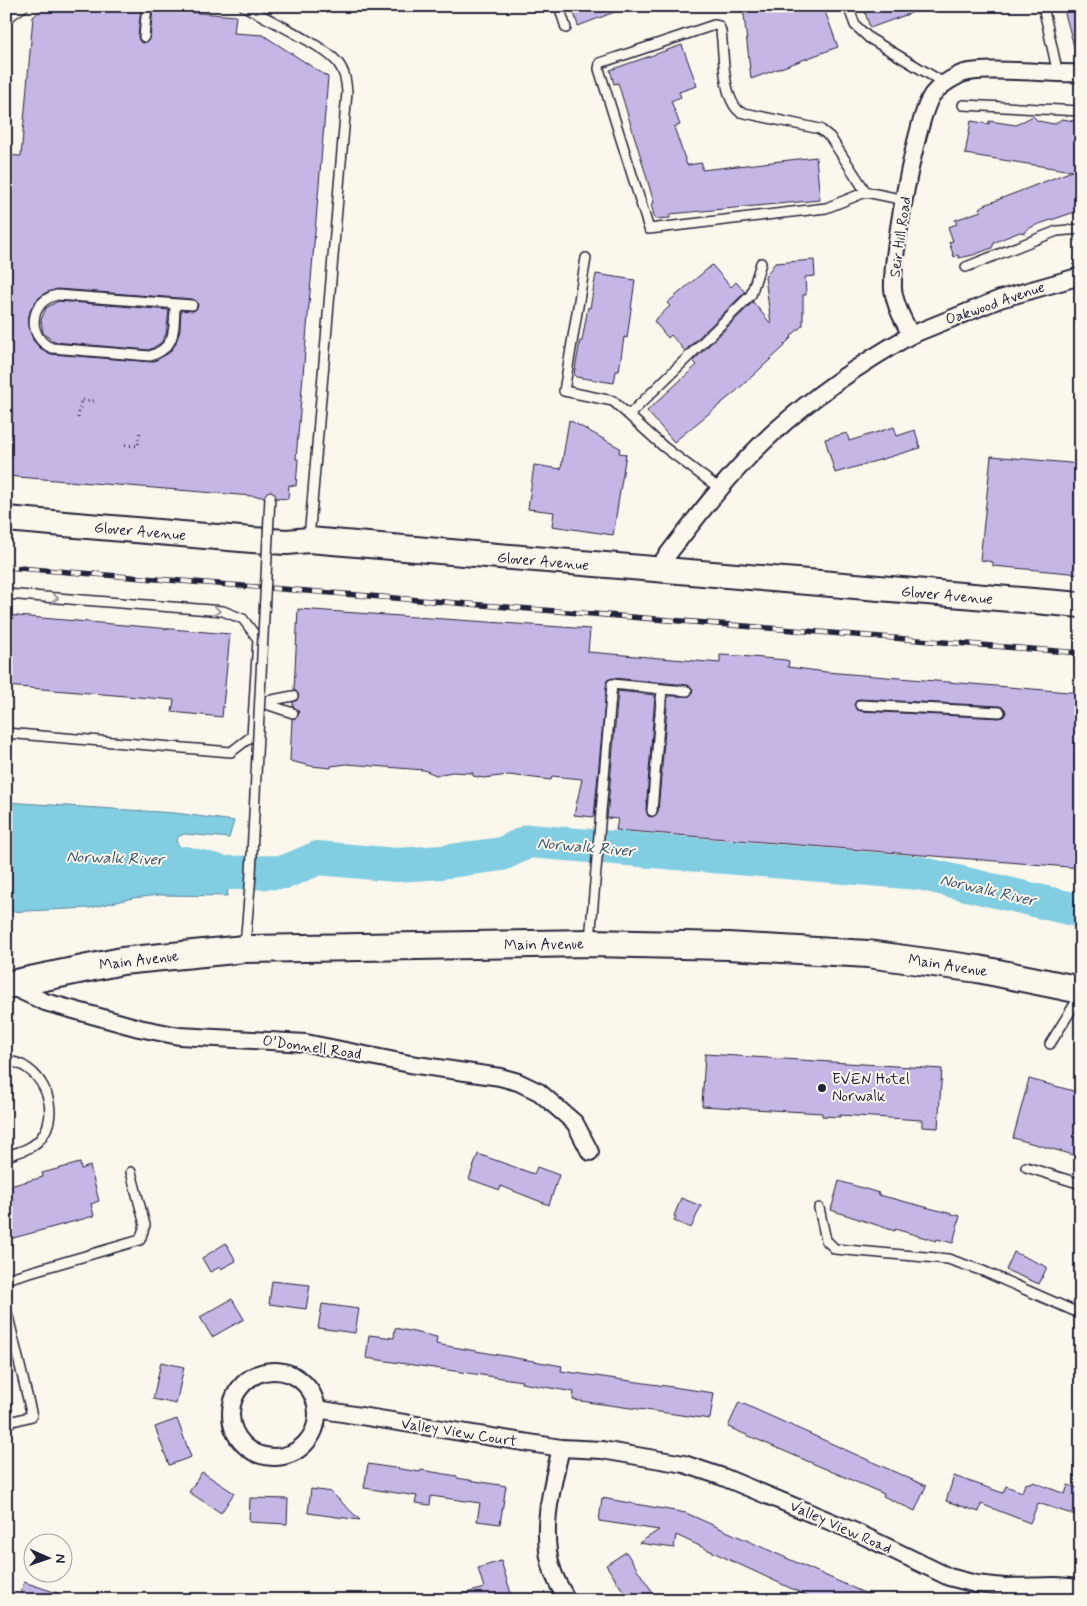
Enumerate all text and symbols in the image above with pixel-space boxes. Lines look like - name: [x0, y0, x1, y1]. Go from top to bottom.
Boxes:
- street label: Seir Hill Road: [885, 195, 917, 279]
- street label: Oakwood Avenue: [943, 278, 1048, 330]
- street label: Glover Avenue: [93, 518, 187, 546]
- street label: Glover Avenue: [496, 548, 590, 576]
- street label: Glover Avenue: [900, 582, 994, 610]
- one-way arrow: [51, 592, 59, 603]
- one-way arrow: [213, 605, 221, 616]
- water label: Norwalk River: [536, 833, 638, 862]
- water label: Norwalk River: [66, 846, 166, 871]
- water label: Norwalk River: [938, 869, 1040, 912]
- street label: Main Avenue: [504, 934, 584, 956]
- street label: Main Avenue: [98, 946, 180, 976]
- street label: Main Avenue: [907, 950, 989, 982]
- street label: O'Donnell Road: [261, 1031, 363, 1065]
- place label: EVEN Hotel Norwalk: [832, 1070, 910, 1107]
- marker: EVEN Hotel Norwalk: [816, 1082, 828, 1094]
- street label: Valley View Court: [400, 1414, 518, 1452]
- street label: Valley View Road: [787, 1497, 895, 1559]
- north arrow: [22, 1534, 72, 1584]
- text: N: [51, 1553, 69, 1563]

